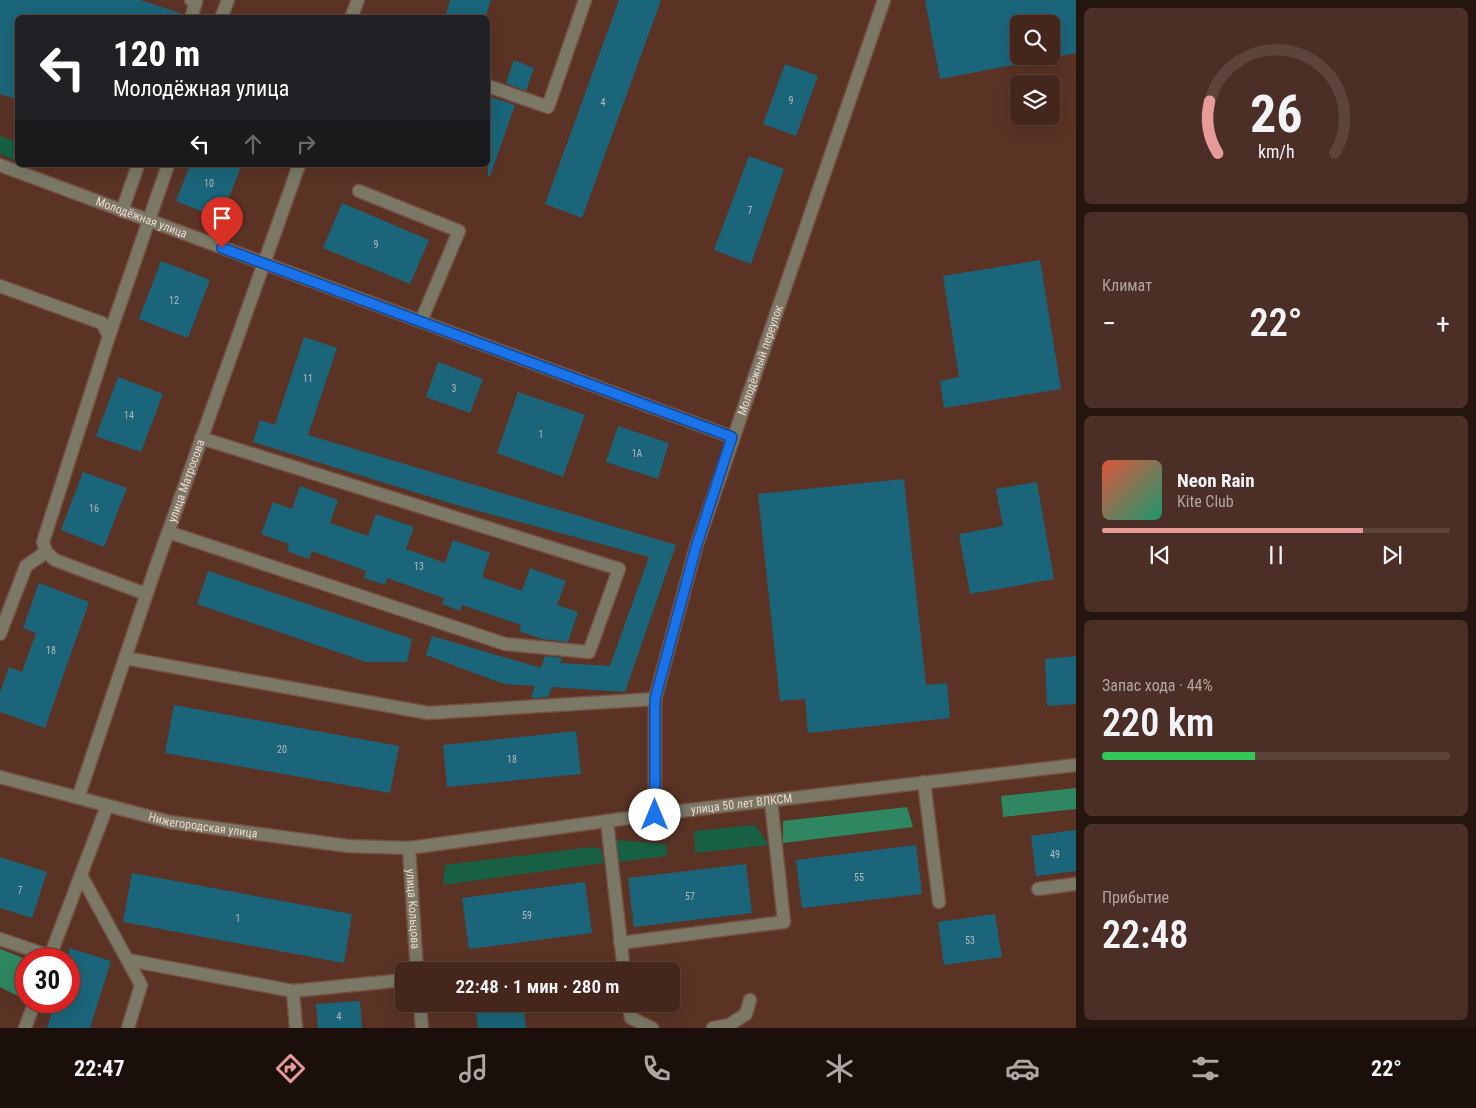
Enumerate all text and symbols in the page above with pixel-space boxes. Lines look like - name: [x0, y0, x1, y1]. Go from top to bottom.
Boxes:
- map controls: [1010, 15, 1060, 125]
- button: search: [1010, 15, 1060, 65]
- text: 120 m: [113, 34, 200, 75]
- icon: left: [30, 35, 95, 100]
- button: layers: [1010, 75, 1060, 125]
- text: Молодёжная улица: [113, 76, 289, 101]
- text: 26: [1250, 84, 1302, 145]
- house number: 9: [789, 95, 794, 106]
- house number: 4: [601, 97, 606, 108]
- icon: left: [186, 130, 214, 158]
- icon: ahead: [239, 130, 267, 158]
- icon: right: [292, 130, 320, 158]
- text: km/h: [1258, 141, 1294, 162]
- house number: 10: [204, 178, 214, 189]
- street label: Молодёжная улица: [94, 194, 189, 241]
- pin: [201, 197, 243, 248]
- icon: arrive: [208, 204, 236, 232]
- house number: 7: [748, 205, 753, 216]
- house number: 9: [374, 239, 379, 250]
- text: Климат: [1102, 276, 1152, 295]
- house number: 12: [169, 295, 179, 306]
- text: 22°: [1250, 301, 1302, 345]
- street label: Молодёжный переулок: [735, 303, 786, 417]
- text: −: [1102, 307, 1116, 340]
- text: +: [1436, 307, 1450, 340]
- house number: 11: [303, 373, 313, 384]
- house number: 3: [452, 383, 457, 394]
- house number: 14: [124, 410, 134, 421]
- house number: 1: [539, 429, 543, 440]
- street label: улица Матросова: [165, 437, 208, 524]
- house number: 1А: [632, 448, 643, 459]
- text: Neon Rain: [1177, 469, 1255, 492]
- text: Kite Club: [1177, 492, 1234, 511]
- house number: 16: [89, 503, 99, 514]
- icon: previous: [1146, 541, 1174, 569]
- icon: pause: [1262, 541, 1290, 569]
- icon: next: [1378, 541, 1406, 569]
- house number: 13: [414, 561, 424, 572]
- house number: 18: [46, 645, 56, 656]
- text: Запас хода · 44%: [1102, 676, 1213, 695]
- text: 220 km: [1102, 701, 1214, 745]
- house number: 20: [277, 744, 287, 755]
- house number: 18: [507, 754, 517, 765]
- position arrow: [628, 788, 680, 840]
- street label: улица 50 лет ВЛКСМ: [690, 791, 793, 817]
- street label: Нижегородская улица: [147, 810, 259, 841]
- house number: 49: [1050, 849, 1060, 860]
- street label: улица Кольцова: [403, 868, 423, 950]
- house number: 55: [854, 872, 864, 883]
- house number: 7: [18, 885, 23, 896]
- text: Прибытие: [1102, 888, 1169, 907]
- house number: 57: [685, 891, 695, 902]
- house number: 59: [522, 910, 532, 921]
- house number: 1: [236, 913, 240, 924]
- text: 22:48: [1102, 913, 1188, 957]
- house number: 53: [965, 935, 975, 946]
- speed limit sign: 30: [15, 948, 80, 1013]
- text: 22:48 · 1 мин · 280 m: [456, 975, 619, 998]
- house number: 4: [337, 1011, 342, 1022]
- icon: directions: [273, 1051, 308, 1086]
- icon: music: [456, 1051, 491, 1086]
- icon: phone: [639, 1051, 674, 1086]
- icon: climate: [822, 1051, 857, 1086]
- icon: car: [1005, 1051, 1040, 1086]
- icon: filters: [1188, 1051, 1223, 1086]
- text: 22:47: [74, 1056, 125, 1081]
- text: 22°: [1371, 1056, 1402, 1081]

